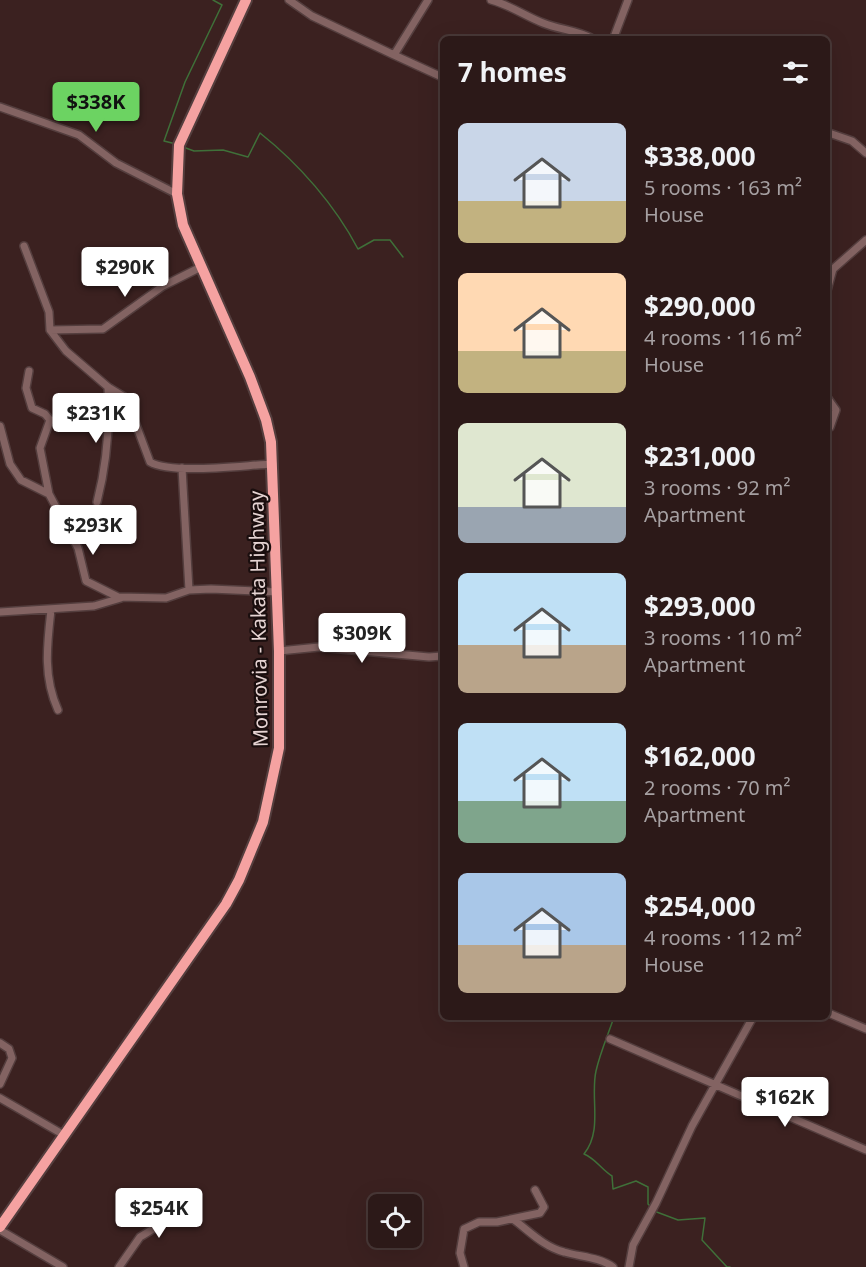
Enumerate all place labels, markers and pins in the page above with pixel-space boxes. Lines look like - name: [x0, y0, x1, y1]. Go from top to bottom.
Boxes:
- pin: $338K: [54, 82, 138, 133]
- pin: $290K: [83, 247, 167, 298]
- pin: $231K: [54, 393, 138, 444]
- pin: $293K: [51, 505, 135, 556]
- pin: $309K: [320, 613, 404, 664]
- pin: $162K: [743, 1077, 827, 1128]
- pin: $254K: [117, 1188, 201, 1239]

